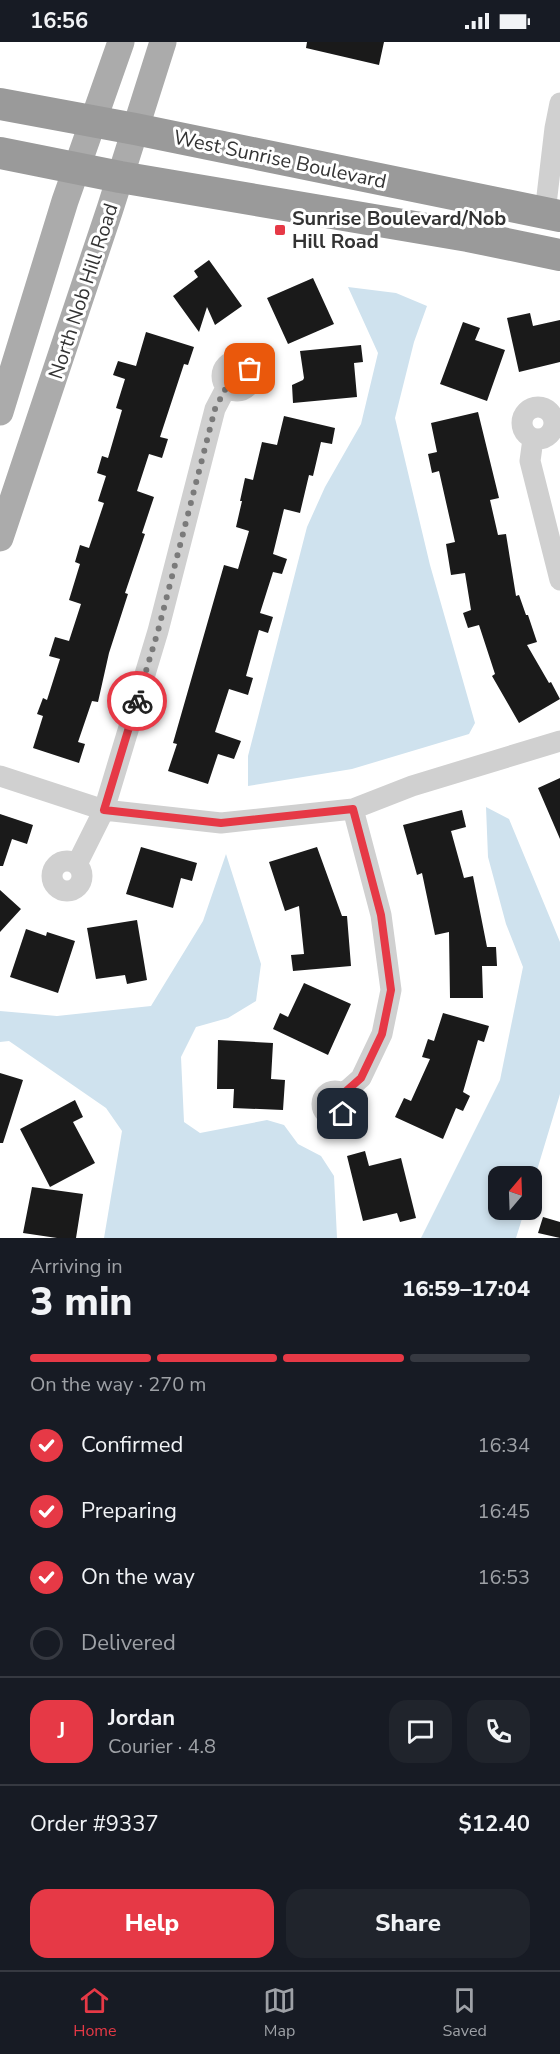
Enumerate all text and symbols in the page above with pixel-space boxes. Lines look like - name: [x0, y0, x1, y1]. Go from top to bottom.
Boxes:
- text: 16:56: [30, 6, 88, 36]
- street label: West Sunrise Boulevard: [171, 124, 389, 195]
- street label: North Nob Hill Road: [42, 200, 125, 382]
- place label: Sunrise Boulevard/Nob Hill Road: [292, 205, 506, 255]
- marker: Sunrise Boulevard/Nob Hill Road: [273, 223, 287, 237]
- pin: [224, 343, 275, 394]
- icon: bag: [233, 352, 266, 385]
- courier: [107, 671, 167, 731]
- icon: bike: [121, 685, 154, 718]
- pin: [317, 1088, 368, 1139]
- icon: home: [326, 1097, 359, 1130]
- north arrow: [488, 1166, 542, 1220]
- map controls: [488, 1166, 542, 1220]
- text: Arriving in: [30, 1253, 123, 1280]
- text: 16:59–17:04: [402, 1274, 530, 1304]
- text: 3 min: [30, 1276, 133, 1329]
- text: On the way · 270 m: [30, 1371, 206, 1398]
- icon: check: [30, 1429, 63, 1462]
- text: Confirmed: [81, 1430, 183, 1460]
- text: 16:34: [477, 1432, 530, 1459]
- icon: check: [30, 1495, 63, 1528]
- text: Preparing: [81, 1496, 177, 1526]
- text: 16:45: [477, 1498, 530, 1525]
- icon: check: [30, 1561, 63, 1594]
- text: On the way: [81, 1562, 195, 1592]
- text: 16:53: [477, 1564, 530, 1591]
- text: Delivered: [81, 1628, 176, 1658]
- button: chat: [389, 1700, 452, 1763]
- button: phone: [467, 1700, 530, 1763]
- text: Jordan: [108, 1703, 175, 1733]
- text: J: [58, 1716, 65, 1746]
- text: Courier · 4.8: [108, 1733, 216, 1760]
- text: Order #9337: [30, 1809, 159, 1839]
- text: $12.40: [459, 1809, 530, 1839]
- button: Help: [30, 1889, 274, 1958]
- button: Share: [286, 1889, 530, 1958]
- tab: Home: [73, 1984, 117, 2042]
- tab: Map: [263, 1984, 296, 2042]
- tab: Saved: [443, 1984, 487, 2042]

